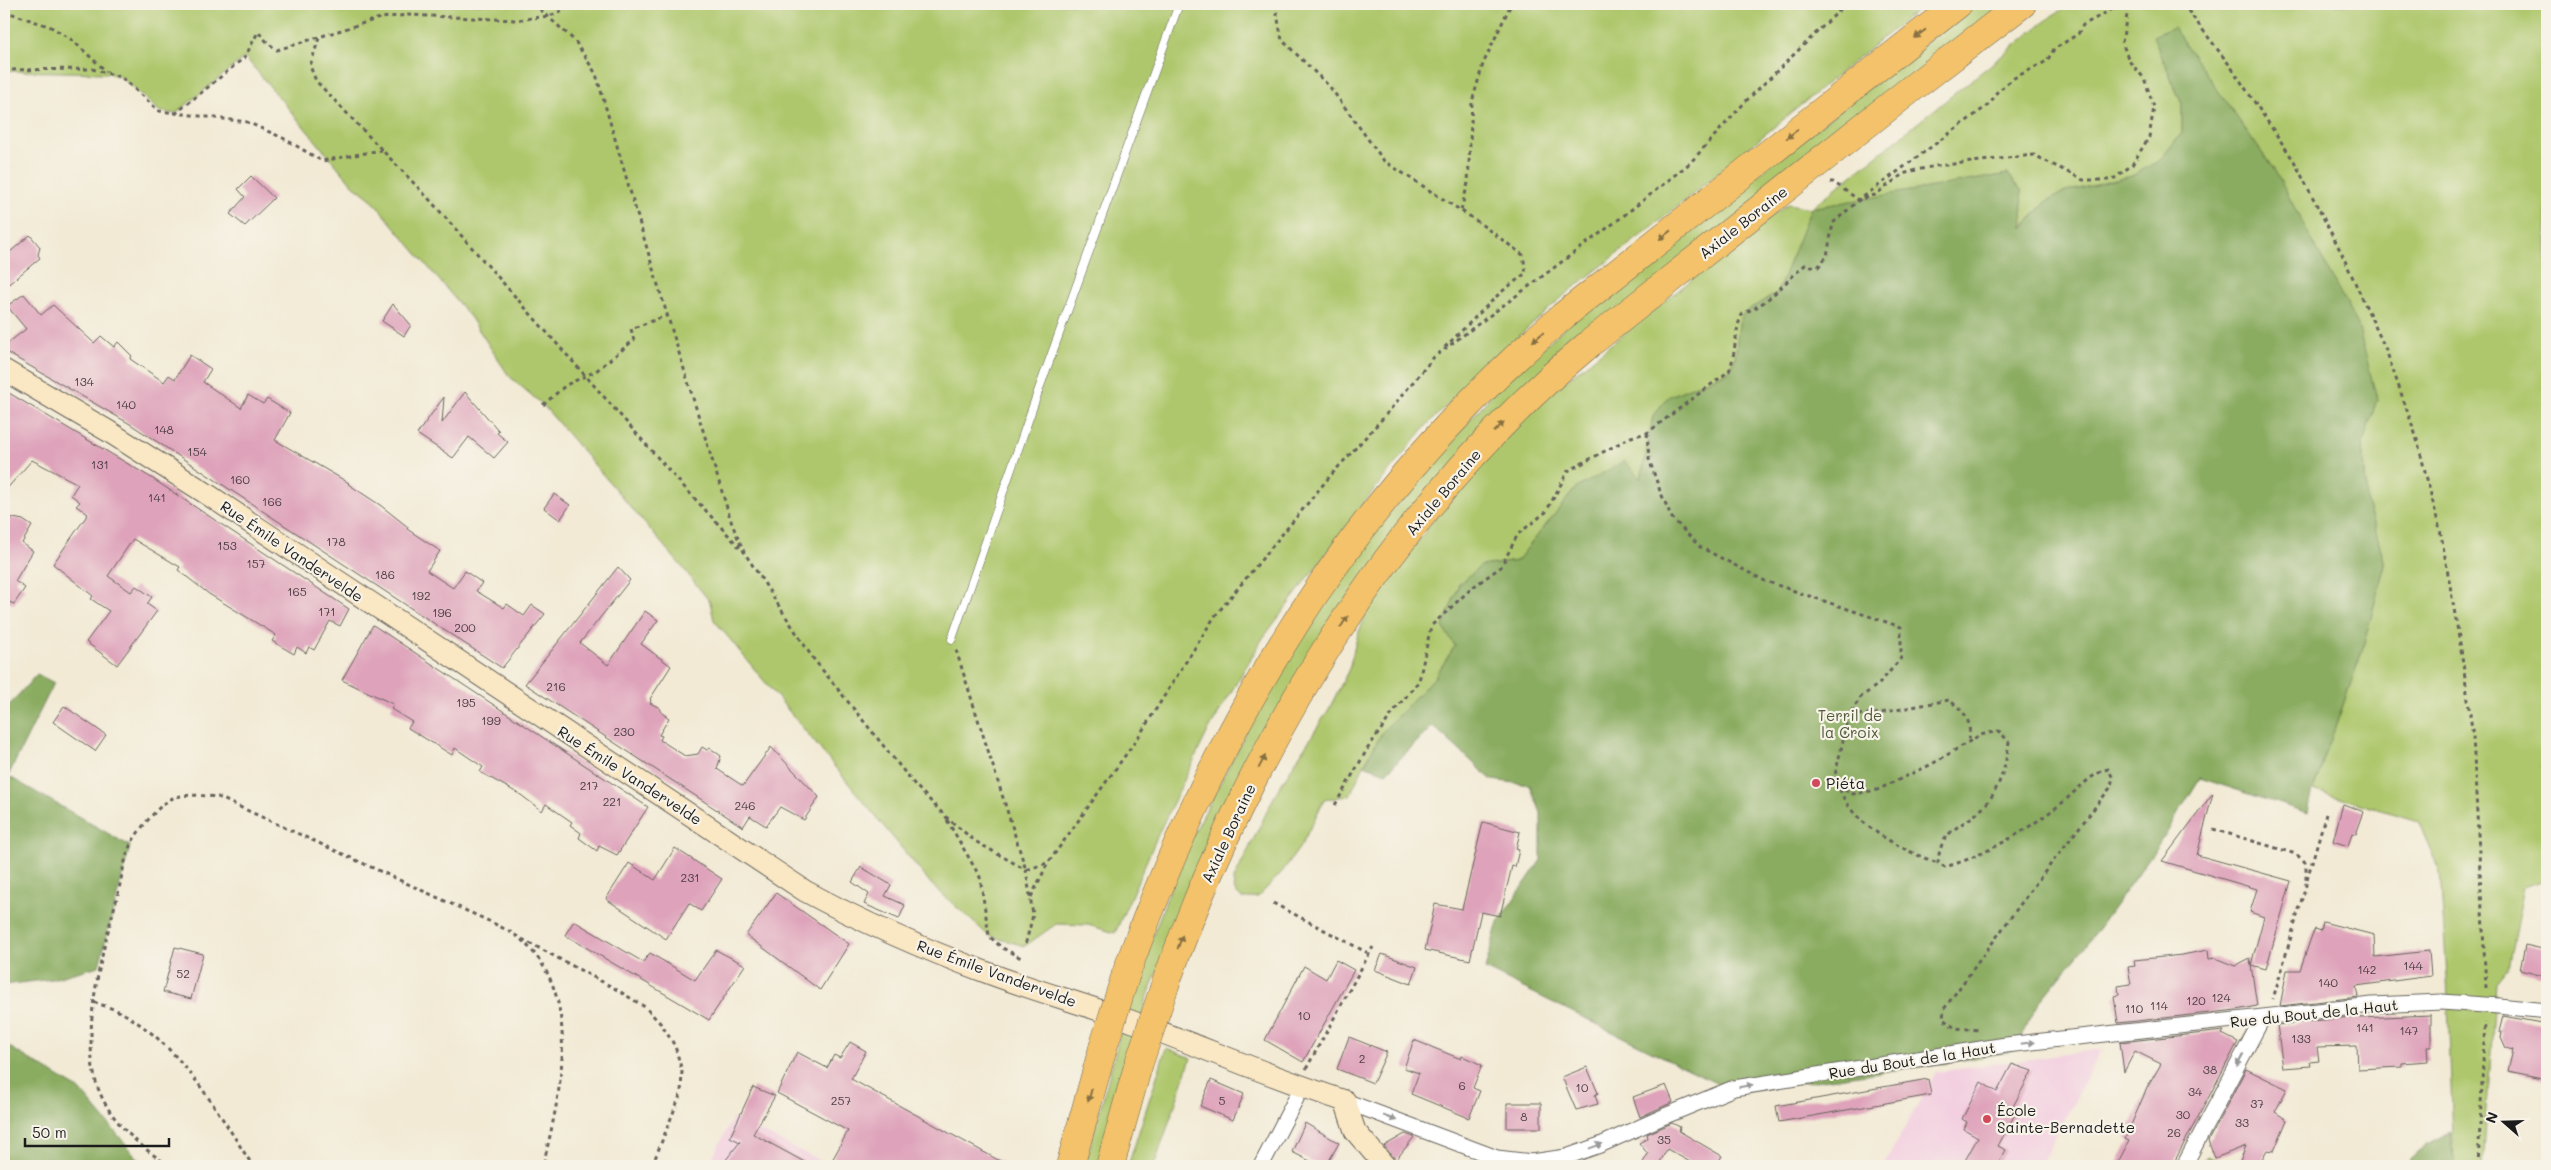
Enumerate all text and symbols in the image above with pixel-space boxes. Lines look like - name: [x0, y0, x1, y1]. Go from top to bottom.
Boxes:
- one-way arrow: [1914, 28, 1927, 39]
- one-way arrow: [1785, 129, 1799, 139]
- street label: Axiale Boraine: [1695, 181, 1791, 263]
- one-way arrow: [1658, 230, 1672, 240]
- one-way arrow: [1532, 331, 1545, 342]
- house number: 134: [74, 373, 94, 389]
- house number: 140: [116, 396, 137, 412]
- house number: 148: [154, 421, 174, 437]
- one-way arrow: [1493, 421, 1505, 433]
- house number: 154: [187, 443, 207, 459]
- street label: Axiale Boraine: [1401, 445, 1485, 539]
- house number: 131: [91, 456, 109, 472]
- house number: 160: [230, 471, 251, 487]
- house number: 141: [148, 489, 166, 505]
- house number: 166: [262, 493, 282, 509]
- street label: Rue Émile Vandervelde: [217, 496, 367, 606]
- house number: 178: [326, 533, 346, 549]
- house number: 153: [217, 537, 237, 553]
- house number: 157: [246, 555, 266, 571]
- house number: 186: [375, 566, 395, 582]
- house number: 165: [287, 583, 307, 599]
- house number: 192: [411, 587, 431, 603]
- house number: 171: [318, 603, 336, 619]
- house number: 196: [432, 604, 452, 620]
- one-way arrow: [1339, 615, 1349, 629]
- house number: 200: [454, 619, 476, 635]
- house number: 216: [546, 678, 566, 694]
- house number: 195: [456, 694, 476, 710]
- park label: Terril de la Croix: [1818, 705, 1882, 742]
- house number: 199: [481, 712, 501, 728]
- street label: Rue Émile Vandervelde: [554, 721, 706, 829]
- house number: 230: [613, 723, 635, 739]
- one-way arrow: [1258, 755, 1266, 769]
- place label: Piéta: [1826, 773, 1865, 793]
- house number: 217: [580, 777, 599, 793]
- marker: Piéta: [1810, 777, 1822, 789]
- street label: Axiale Boraine: [1196, 780, 1260, 886]
- house number: 221: [603, 793, 621, 809]
- house number: 246: [735, 797, 755, 813]
- house number: 231: [680, 869, 700, 885]
- one-way arrow: [1176, 934, 1184, 949]
- street label: Rue Émile Vandervelde: [914, 935, 1080, 1011]
- house number: 144: [2403, 957, 2423, 973]
- house number: 142: [2357, 961, 2377, 977]
- house number: 52: [176, 965, 190, 981]
- house number: 140: [2318, 974, 2339, 990]
- house number: 124: [2211, 989, 2231, 1005]
- house number: 120: [2186, 992, 2206, 1008]
- street label: Rue du Bout de la Haut: [2229, 994, 2399, 1032]
- house number: 114: [2150, 997, 2168, 1013]
- house number: 110: [2125, 1000, 2144, 1016]
- house number: 10: [1298, 1007, 1311, 1023]
- house number: 141: [2356, 1019, 2374, 1035]
- house number: 147: [2399, 1022, 2419, 1038]
- house number: 133: [2291, 1030, 2311, 1046]
- street label: Rue du Bout de la Haut: [1827, 1037, 1997, 1083]
- one-way arrow: [2020, 1039, 2036, 1047]
- house number: 2: [1359, 1050, 1365, 1066]
- one-way arrow: [2236, 1053, 2244, 1068]
- house number: 38: [2203, 1061, 2217, 1077]
- house number: 6: [1458, 1077, 1466, 1093]
- house number: 10: [1576, 1079, 1589, 1095]
- one-way arrow: [1739, 1082, 1755, 1090]
- house number: 34: [2188, 1083, 2202, 1099]
- one-way arrow: [1086, 1087, 1094, 1102]
- house number: 257: [831, 1092, 852, 1108]
- house number: 5: [1219, 1092, 1226, 1108]
- house number: 37: [2250, 1095, 2264, 1111]
- north arrow: [2478, 1098, 2528, 1148]
- place label: École Sainte-Bernadette: [1997, 1100, 2135, 1137]
- house number: 30: [2176, 1106, 2191, 1122]
- house number: 8: [1520, 1108, 1528, 1124]
- text: N: [2481, 1109, 2502, 1126]
- marker: École Sainte-Bernadette: [1981, 1113, 1993, 1125]
- house number: 33: [2235, 1114, 2249, 1130]
- scale bar: [25, 1115, 169, 1147]
- one-way arrow: [1383, 1115, 1398, 1122]
- text: 50 m: [32, 1122, 67, 1142]
- house number: 26: [2167, 1124, 2181, 1140]
- house number: 35: [1657, 1131, 1671, 1147]
- one-way arrow: [1589, 1142, 1604, 1150]

